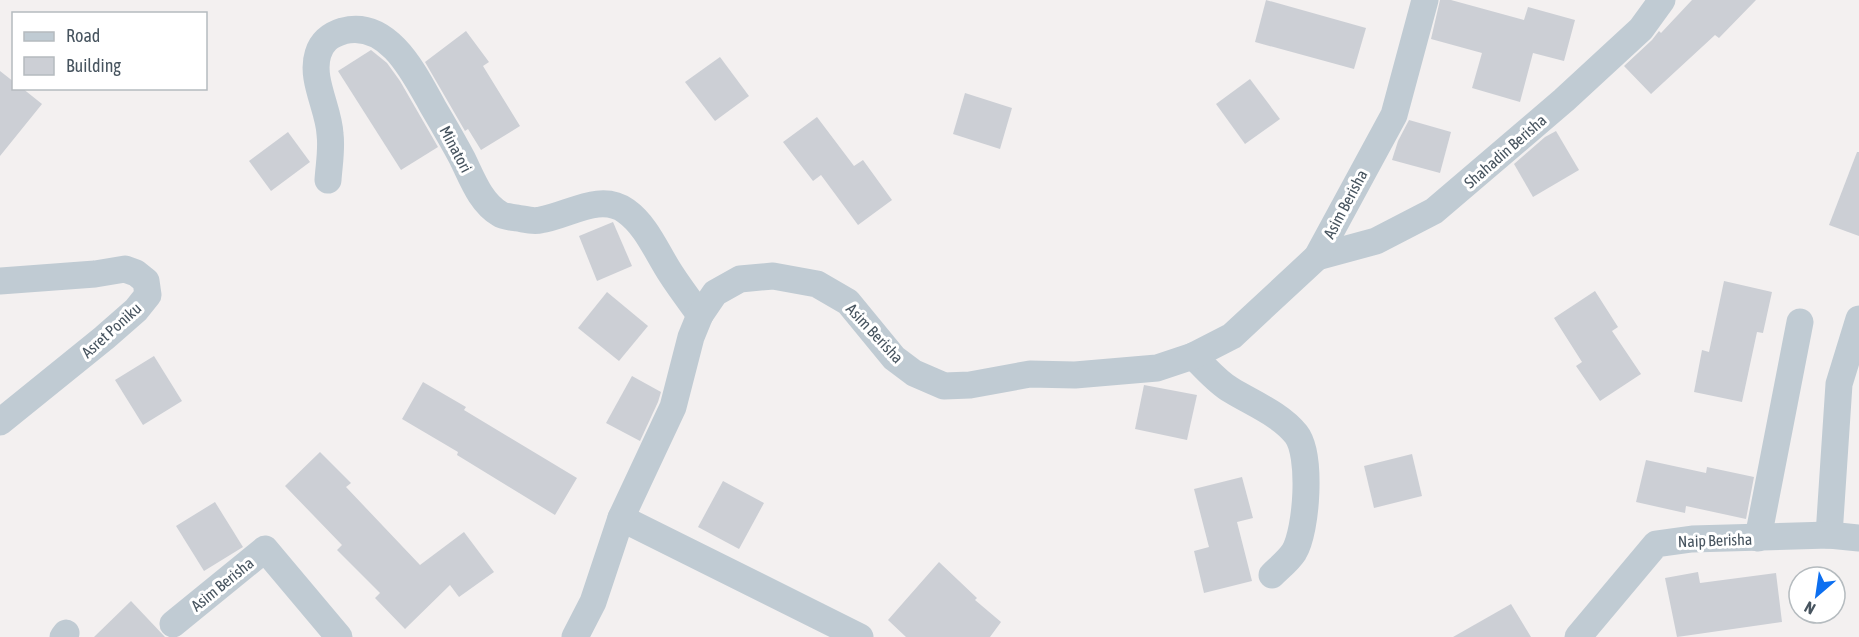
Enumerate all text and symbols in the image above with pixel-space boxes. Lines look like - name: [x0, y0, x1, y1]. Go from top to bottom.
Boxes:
- legend: [12, 12, 207, 90]
- text: Road: [66, 25, 100, 46]
- text: Building: [66, 55, 121, 76]
- street label: Shahadin Berisha: [1460, 111, 1550, 191]
- street label: Minatori: [436, 123, 476, 175]
- street label: Asim Berisha: [1319, 167, 1371, 241]
- street label: Asret Poniku: [78, 299, 144, 361]
- street label: Asim Berisha: [843, 299, 907, 367]
- street label: Naip Berisha: [1677, 530, 1753, 551]
- street label: Asim Berisha: [187, 553, 257, 615]
- north arrow: [1787, 565, 1847, 625]
- text: N: [1801, 598, 1818, 618]

